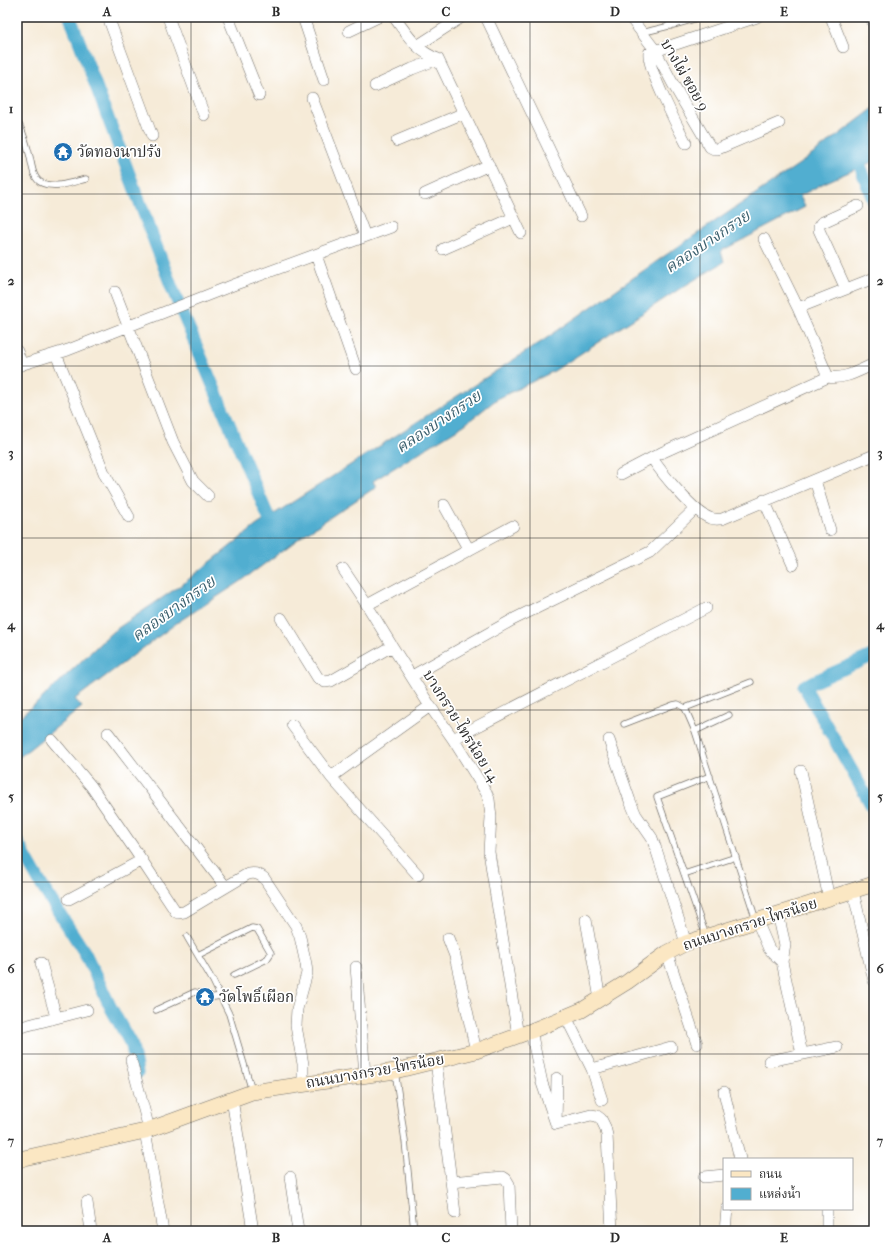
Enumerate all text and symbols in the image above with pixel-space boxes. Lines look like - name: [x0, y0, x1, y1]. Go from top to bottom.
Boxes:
- text: A: [102, 4, 112, 19]
- text: B: [272, 4, 281, 19]
- text: C: [442, 4, 451, 19]
- text: D: [610, 4, 620, 19]
- text: E: [780, 4, 788, 19]
- street label: บางไผ่ ซอย 9: [657, 35, 715, 114]
- text: 1: [9, 101, 14, 116]
- text: 1: [878, 101, 883, 116]
- temple icon: วัดทองนาปรัง: [52, 141, 74, 163]
- place label: วัดทองนาปรัง: [77, 143, 162, 161]
- water label: คลองบางกรวย: [661, 205, 755, 277]
- text: 2: [8, 273, 15, 288]
- text: 2: [877, 273, 884, 288]
- water label: คลองบางกรวย: [392, 385, 486, 457]
- text: 3: [8, 445, 14, 461]
- text: 3: [877, 445, 883, 461]
- water label: คลองบางกรวย: [128, 571, 220, 645]
- text: 4: [6, 617, 16, 633]
- text: 4: [875, 617, 885, 633]
- street label: บางกรวย-ไทรน้อย 14: [419, 666, 505, 786]
- text: 5: [8, 789, 14, 804]
- text: 5: [877, 789, 883, 804]
- street label: ถนนบางกรวย-ไทรน้อย: [680, 892, 820, 954]
- text: 6: [7, 961, 15, 976]
- text: 6: [876, 961, 884, 976]
- temple icon: วัดโพธิ์เผือก: [194, 986, 216, 1008]
- place label: วัดโพธิ์เผือก: [219, 986, 294, 1006]
- street label: ถนนบางกรวย-ไทรน้อย: [304, 1048, 446, 1092]
- text: 7: [7, 1133, 15, 1148]
- text: 7: [876, 1133, 884, 1148]
- legend: [723, 1158, 853, 1210]
- text: ถนน: [759, 1167, 782, 1181]
- text: แหล่งน้ำ: [759, 1185, 801, 1201]
- text: A: [102, 1230, 112, 1245]
- text: B: [272, 1230, 281, 1245]
- text: C: [442, 1230, 451, 1245]
- text: D: [610, 1230, 620, 1245]
- text: E: [780, 1230, 788, 1245]

